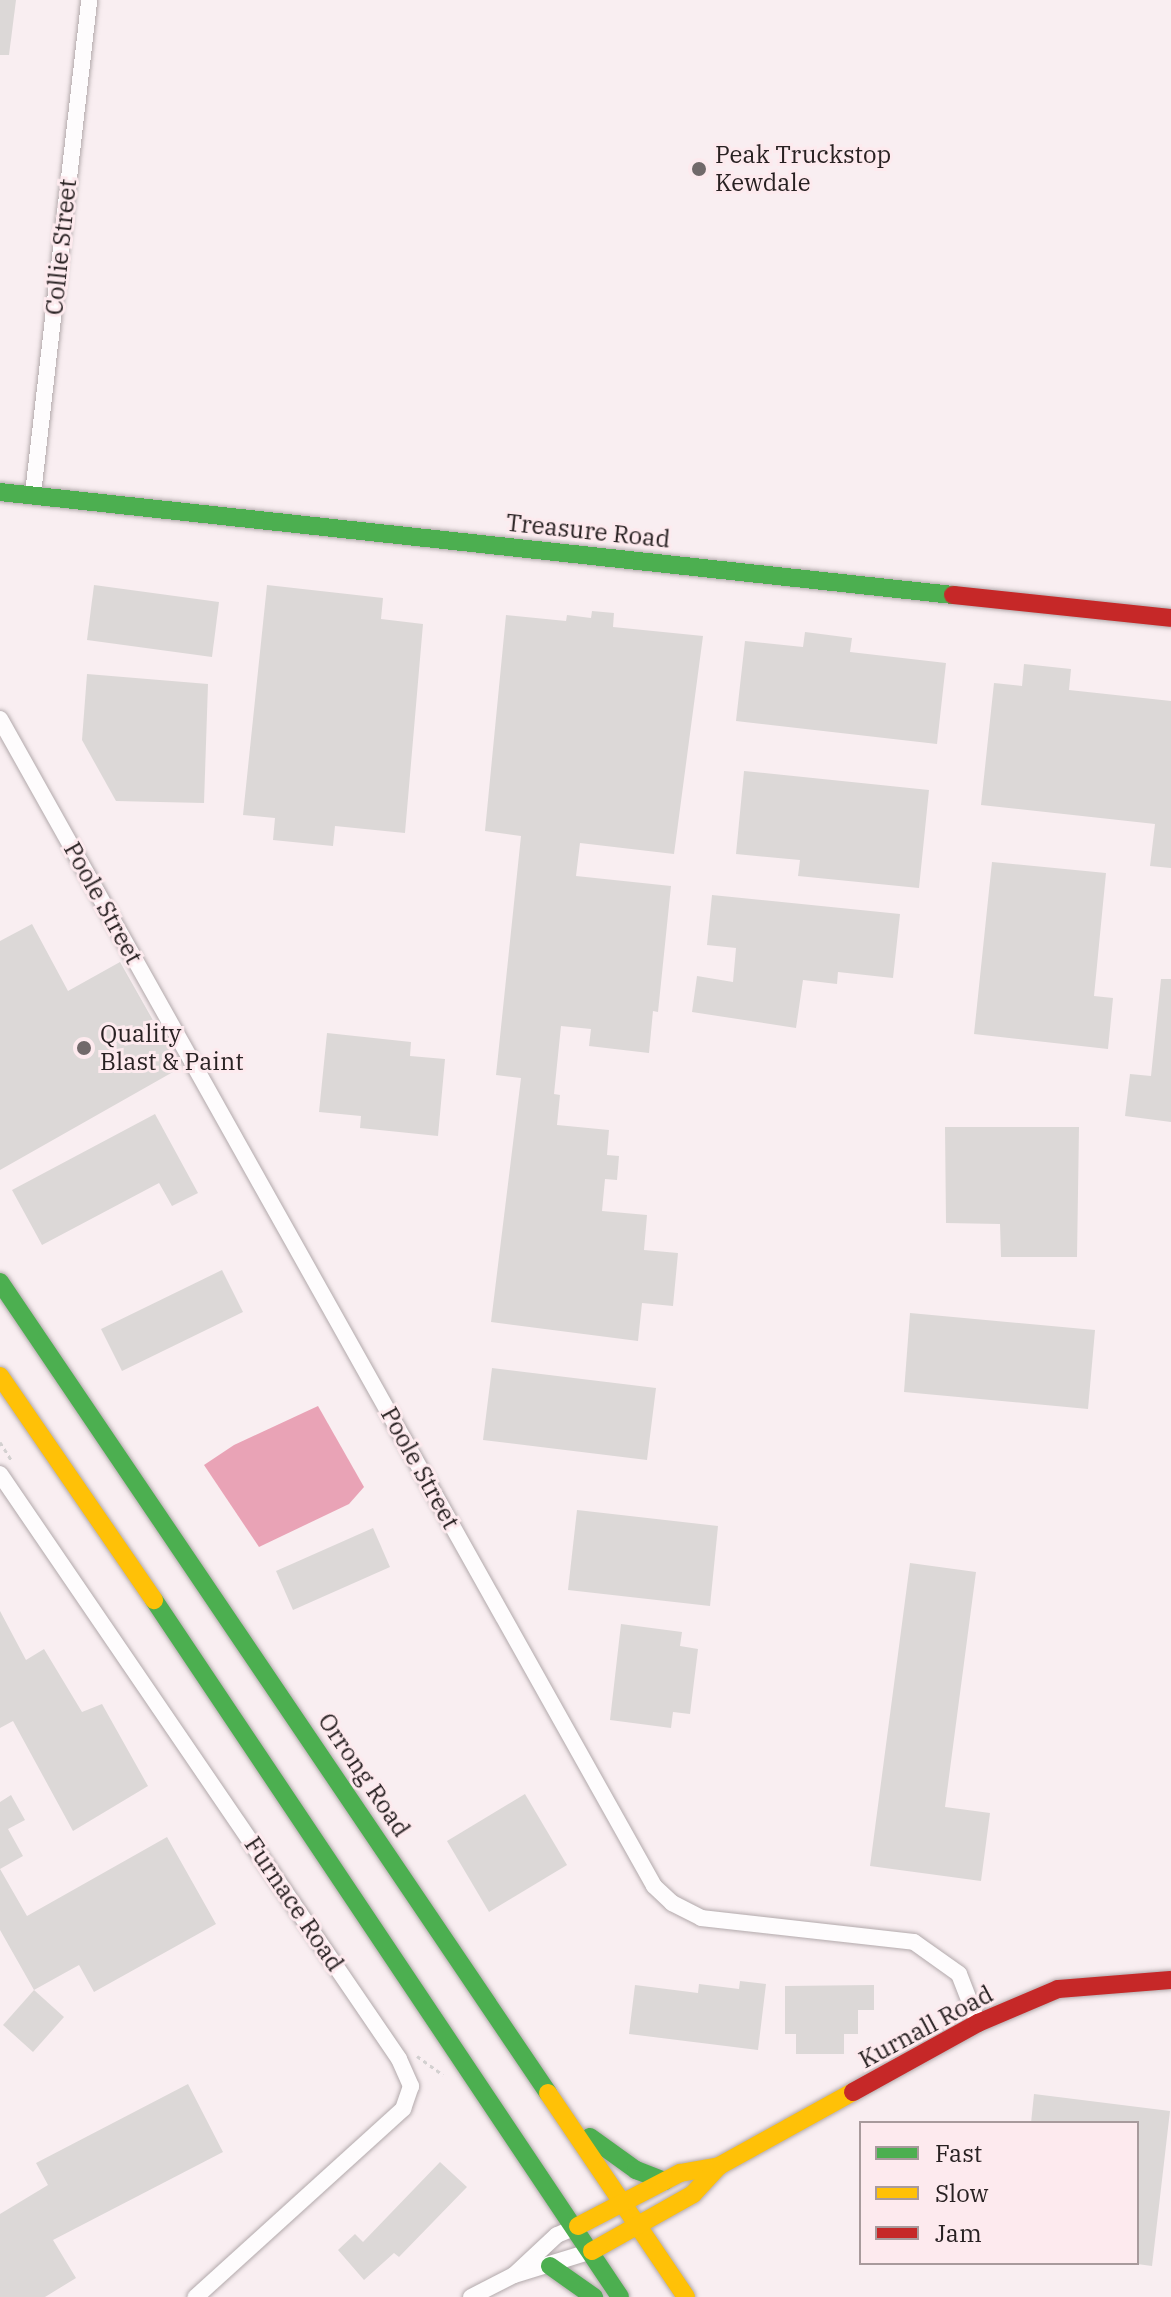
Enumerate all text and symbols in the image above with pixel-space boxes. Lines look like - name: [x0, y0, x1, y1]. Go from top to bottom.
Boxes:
- place label: Peak Truckstop Kewdale: [715, 141, 891, 197]
- marker: Peak Truckstop Kewdale: [690, 160, 708, 178]
- street label: Collie Street: [40, 178, 82, 316]
- street label: Treasure Road: [504, 508, 672, 554]
- street label: Poole Street: [58, 837, 148, 969]
- place label: Quality Blast & Paint: [100, 1020, 244, 1076]
- marker: Quality Blast & Paint: [75, 1039, 93, 1057]
- street label: Poole Street: [375, 1402, 465, 1534]
- street label: Orrong Road: [312, 1708, 416, 1842]
- street label: Furnace Road: [238, 1831, 350, 1977]
- street label: Kurnall Road: [854, 1980, 998, 2074]
- legend: [859, 2121, 1139, 2265]
- text: Fast: [935, 2137, 982, 2169]
- text: Slow: [935, 2177, 988, 2209]
- text: Jam: [935, 2217, 982, 2249]

